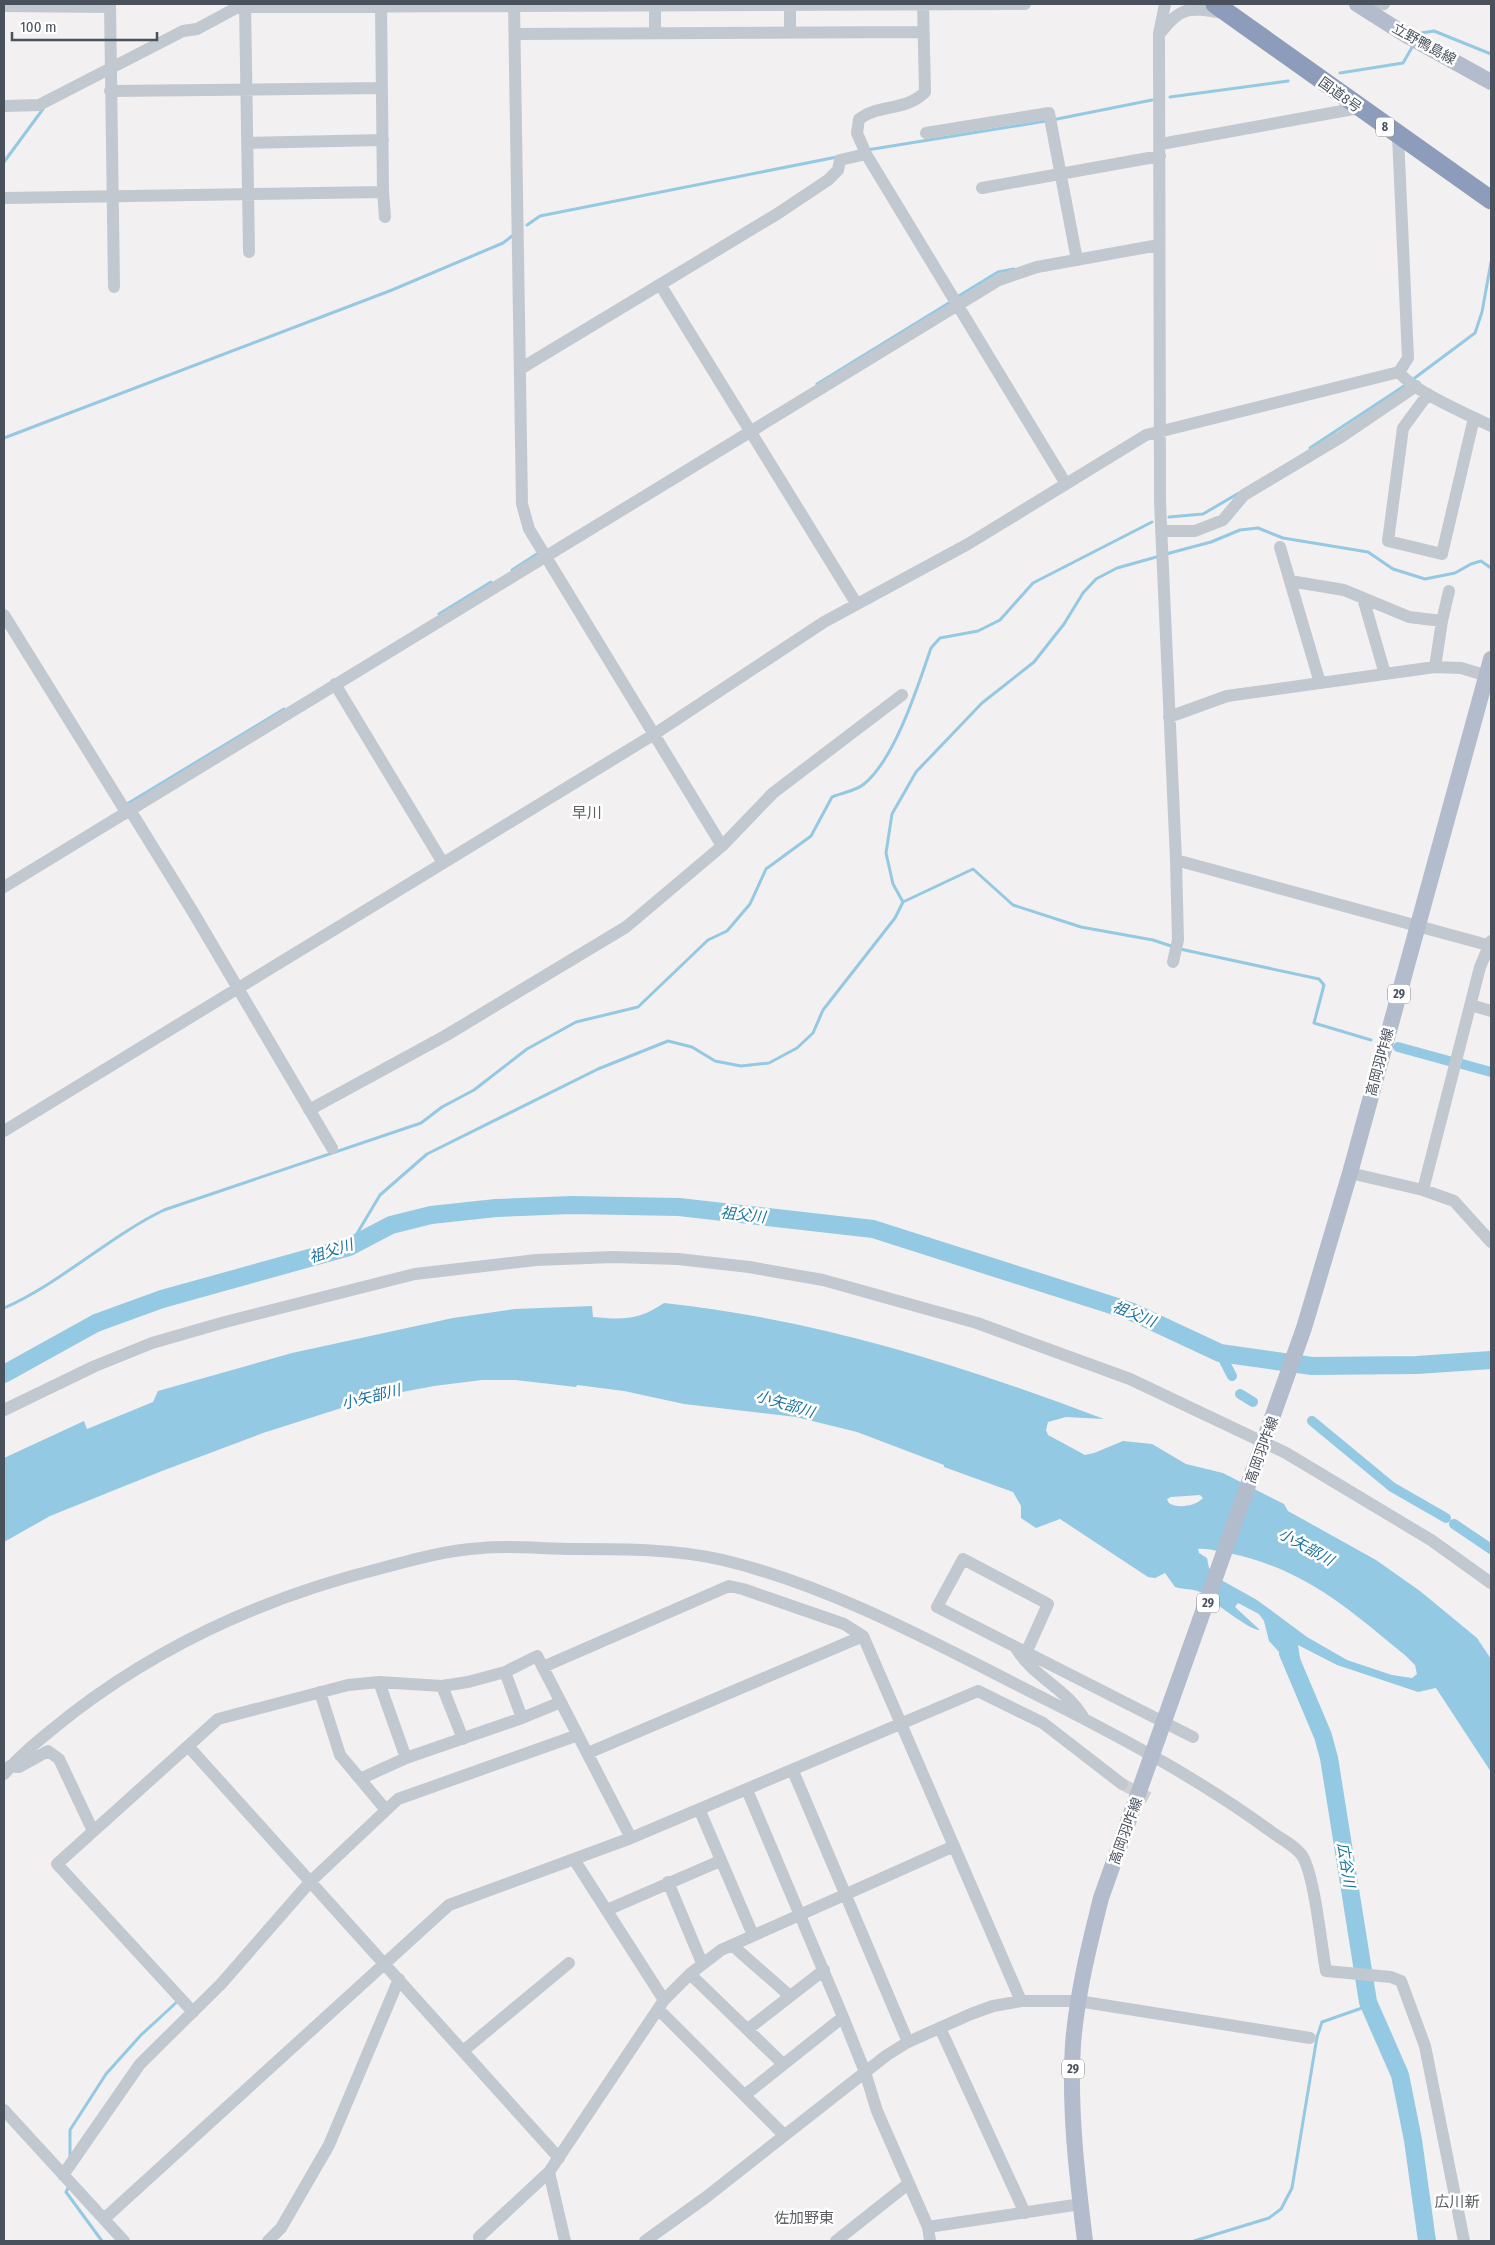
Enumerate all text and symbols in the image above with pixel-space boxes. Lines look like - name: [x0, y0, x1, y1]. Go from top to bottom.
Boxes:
- scale bar: [12, 10, 158, 42]
- text: 100 m: [20, 18, 57, 36]
- street label: 立野鴨島線: [1389, 20, 1459, 68]
- street label: 国道8号: [1315, 74, 1365, 116]
- road number: 8: [1376, 118, 1394, 136]
- district label: 早川: [572, 804, 602, 822]
- road number: 29: [1388, 984, 1410, 1004]
- street label: 高岡羽咋線: [1363, 1026, 1397, 1098]
- water label: 祖父川: [720, 1204, 768, 1227]
- water label: 祖父川: [307, 1235, 357, 1267]
- water label: 祖父川: [1110, 1297, 1160, 1332]
- water label: 小矢部川: [340, 1381, 404, 1413]
- water label: 小矢部川: [754, 1387, 818, 1422]
- street label: 高岡羽咋線: [1242, 1414, 1282, 1486]
- water label: 小矢部川: [1275, 1525, 1338, 1570]
- road number: 29: [1197, 1594, 1219, 1612]
- street label: 高岡羽咋線: [1106, 1795, 1146, 1867]
- water label: 広谷川: [1334, 1841, 1359, 1891]
- road number: 29: [1062, 2060, 1084, 2078]
- district label: 広川新: [1434, 2193, 1480, 2211]
- district label: 佐加野東: [774, 2209, 834, 2227]

